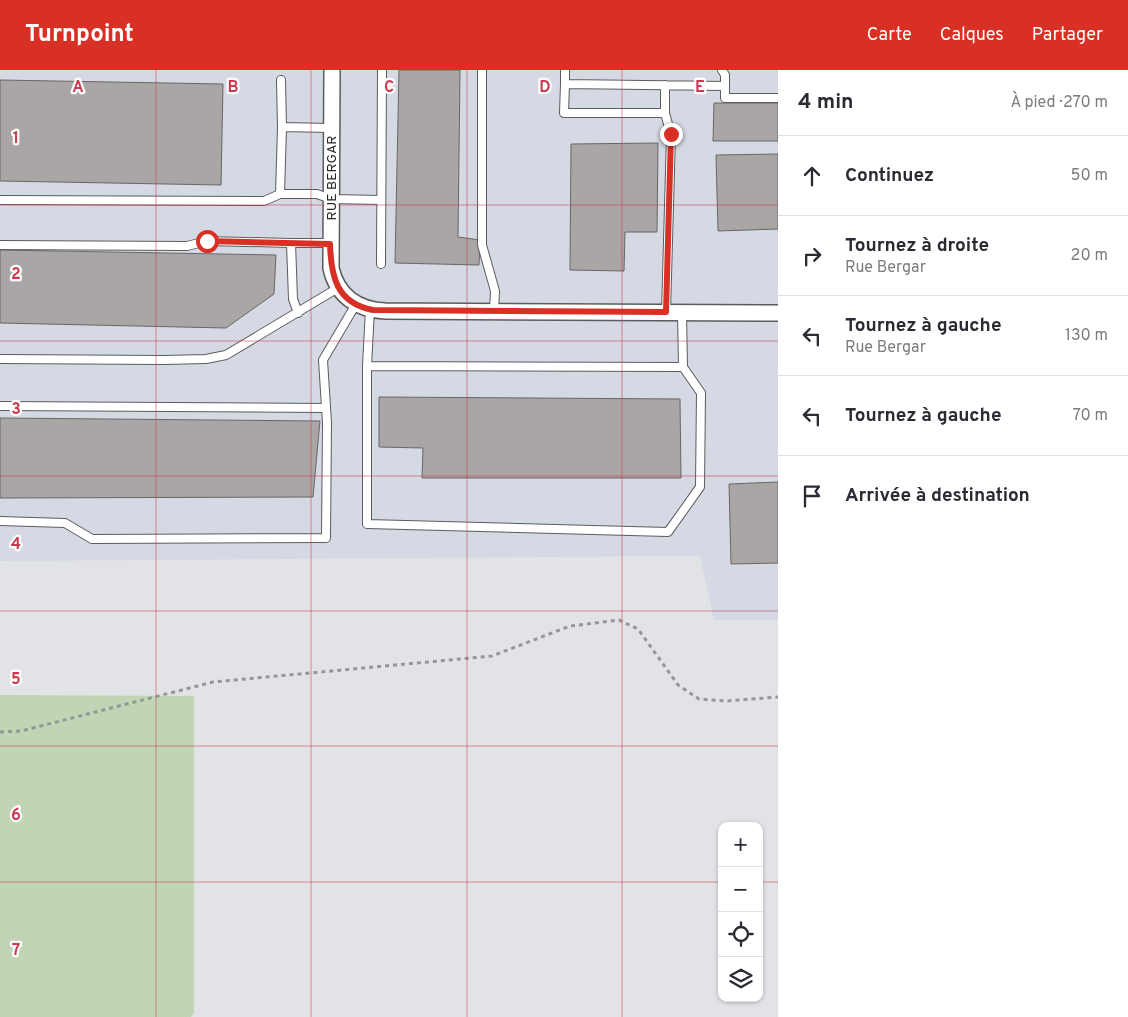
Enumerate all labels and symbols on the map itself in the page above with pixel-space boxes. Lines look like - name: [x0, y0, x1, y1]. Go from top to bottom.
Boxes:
- text: A: [72, 78, 84, 98]
- text: B: [227, 78, 239, 98]
- text: C: [384, 78, 394, 98]
- text: D: [539, 78, 551, 98]
- text: E: [695, 78, 705, 98]
- route end: [660, 123, 683, 146]
- text: 1: [13, 129, 19, 149]
- street label: RUE BERGAR: [324, 136, 341, 220]
- route start: [196, 230, 219, 253]
- text: 2: [11, 265, 21, 285]
- text: 3: [11, 400, 21, 420]
- text: 4: [11, 535, 21, 555]
- text: 5: [11, 670, 21, 690]
- text: 6: [11, 806, 21, 826]
- text: 7: [12, 941, 20, 961]

